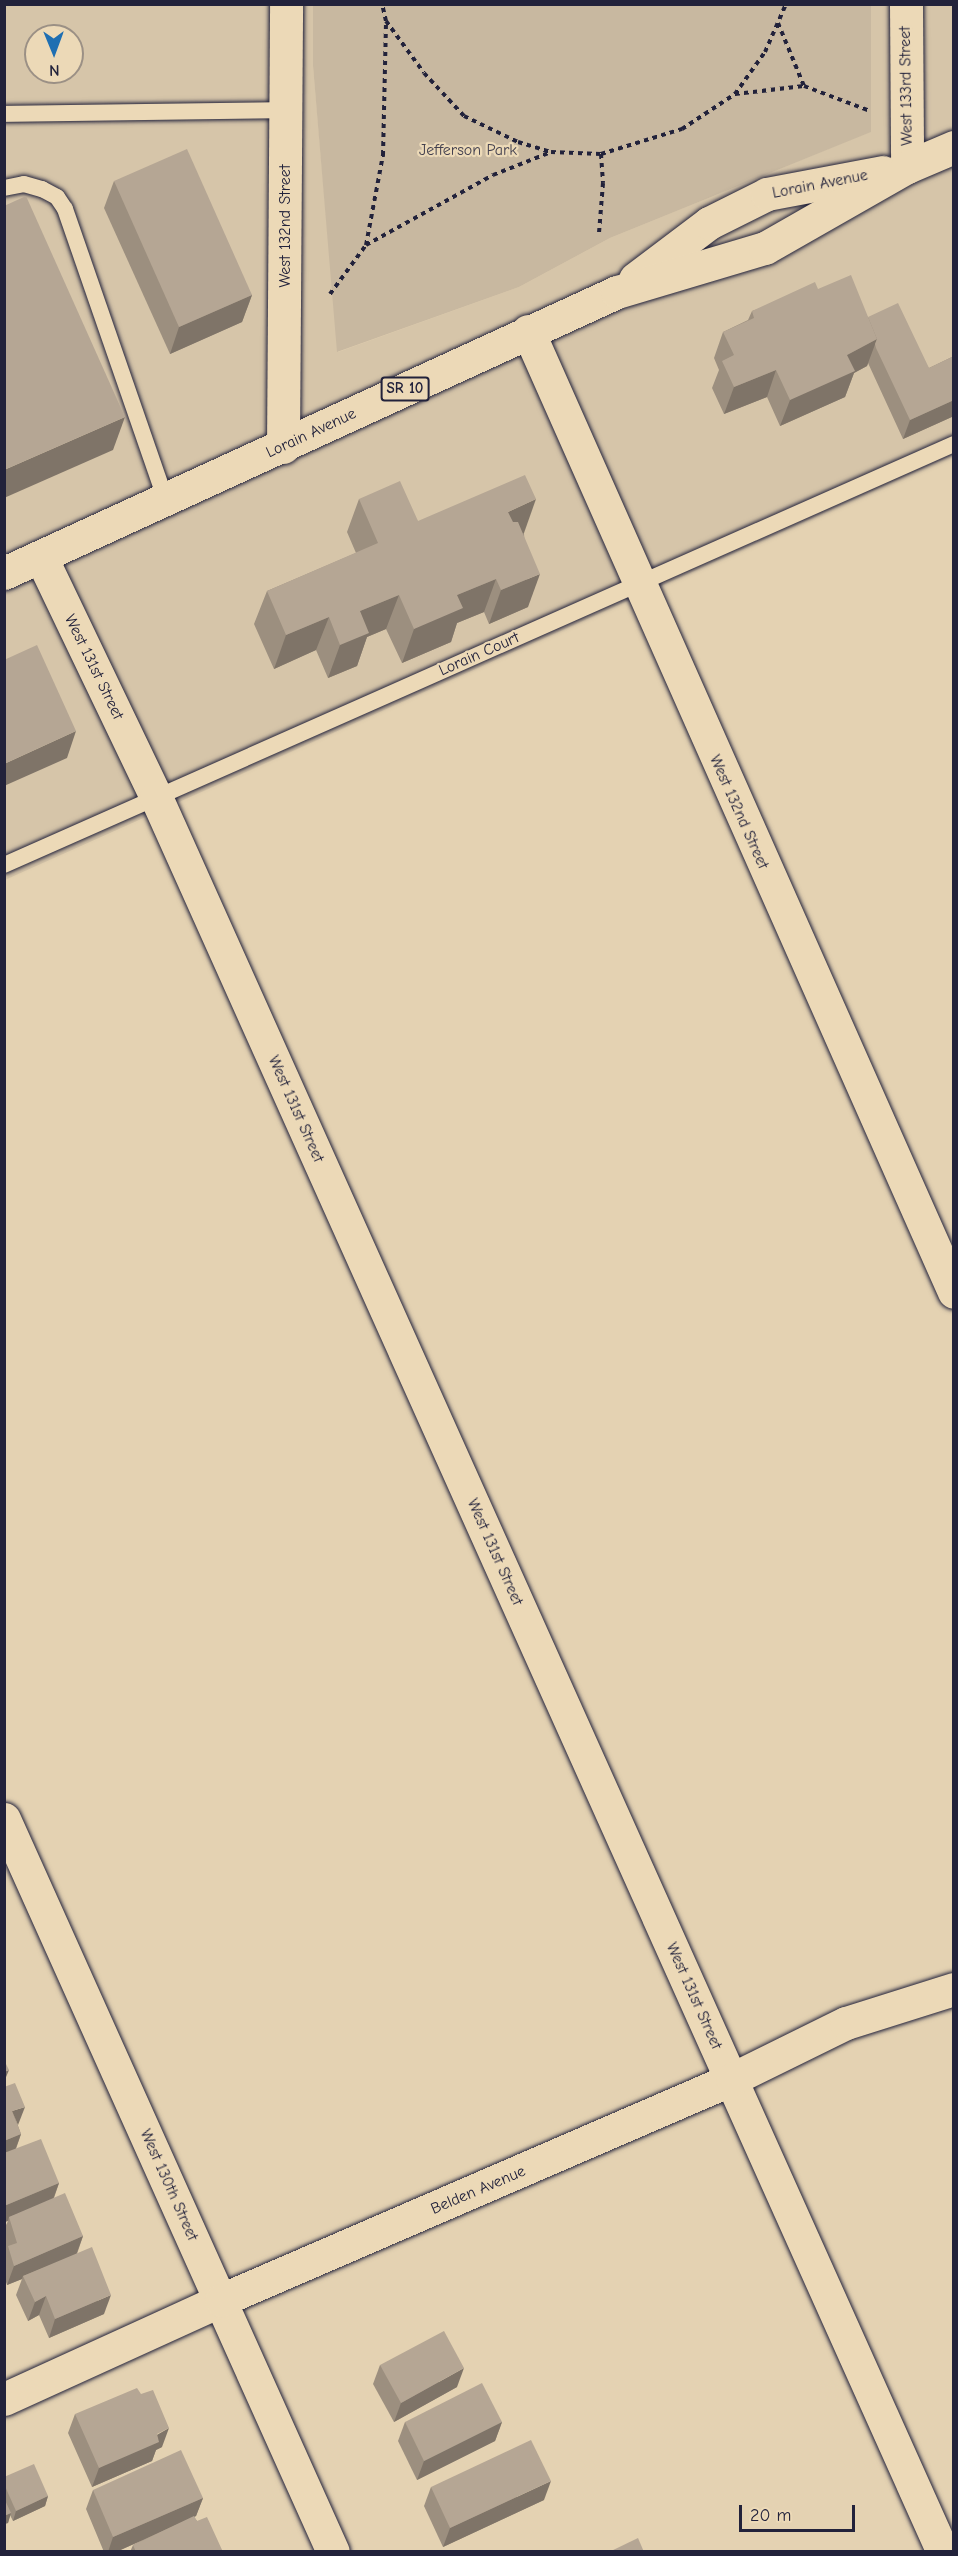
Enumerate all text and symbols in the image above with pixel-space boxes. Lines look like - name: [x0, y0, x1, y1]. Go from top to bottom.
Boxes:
- north arrow: [24, 24, 84, 84]
- street label: West 133rd Street: [895, 26, 917, 146]
- text: N: [49, 61, 60, 79]
- park label: Jefferson Park: [419, 140, 517, 160]
- street label: West 132nd Street: [275, 165, 295, 287]
- street label: Lorain Avenue: [771, 165, 869, 203]
- road number: SR 10: [380, 377, 430, 401]
- street label: Lorain Avenue: [263, 404, 359, 462]
- street label: West 131st Street: [60, 611, 128, 723]
- street label: Lorain Court: [436, 628, 522, 680]
- street label: West 132nd Street: [705, 752, 773, 872]
- street label: West 131st Street: [264, 1053, 328, 1165]
- street label: West 131st Street: [463, 1496, 527, 1608]
- street label: West 131st Street: [662, 1940, 726, 2052]
- street label: West 130th Street: [136, 2126, 202, 2244]
- street label: Belden Avenue: [428, 2161, 528, 2219]
- scale bar: [742, 2493, 858, 2531]
- text: 20 m: [750, 2505, 791, 2526]

